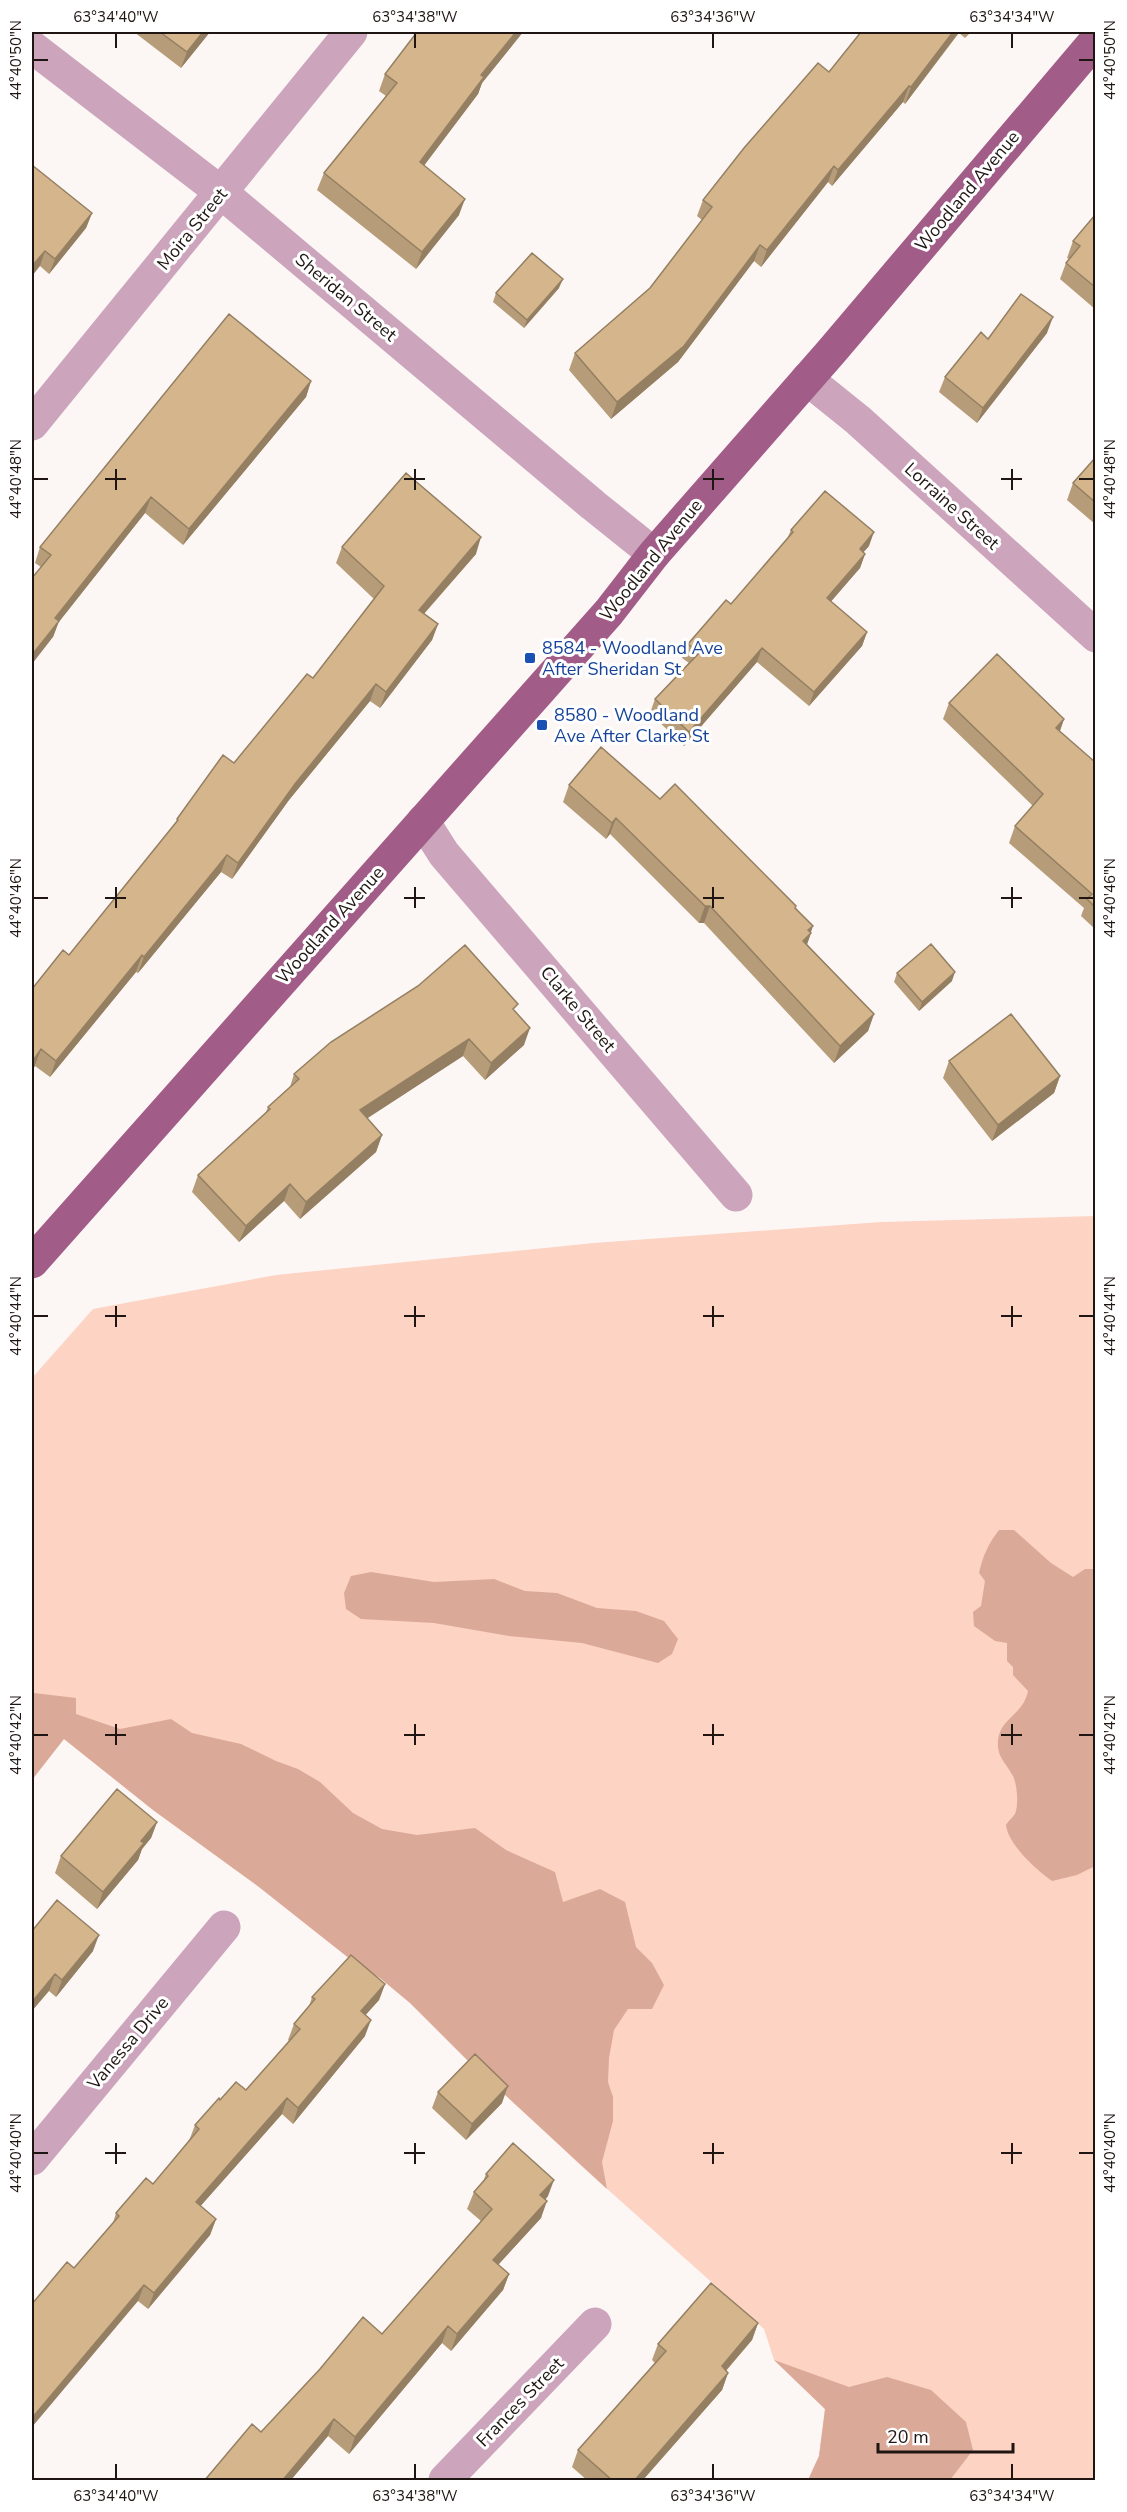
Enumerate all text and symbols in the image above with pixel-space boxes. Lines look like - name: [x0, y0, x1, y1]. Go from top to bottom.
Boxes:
- text: 63°34'40"W: [73, 7, 159, 27]
- text: 63°34'38"W: [372, 7, 458, 27]
- text: 63°34'36"W: [670, 7, 756, 27]
- text: 63°34'34"W: [969, 7, 1055, 27]
- text: 44°40'50"N: [6, 20, 26, 100]
- text: 44°40'50"N: [1100, 20, 1120, 100]
- street label: Woodland Avenue: [909, 126, 1025, 256]
- street label: Moira Street: [151, 182, 233, 275]
- street label: Sheridan Street: [290, 247, 402, 347]
- text: 44°40'48"N: [6, 439, 26, 519]
- text: 44°40'48"N: [1100, 439, 1120, 519]
- street label: Lorraine Street: [899, 457, 1005, 555]
- street label: Woodland Avenue: [594, 494, 708, 626]
- place label: 8584 - Woodland Ave After Sheridan St: [542, 636, 723, 681]
- marker: 8584 - Woodland Ave After Sheridan St: [523, 651, 537, 665]
- place label: 8580 - Woodland Ave After Clarke St: [554, 703, 710, 748]
- marker: 8580 - Woodland Ave After Clarke St: [535, 718, 549, 732]
- text: 44°40'46"N: [6, 858, 26, 938]
- text: 44°40'46"N: [1100, 858, 1120, 938]
- street label: Woodland Avenue: [271, 861, 389, 989]
- street label: Clarke Street: [535, 961, 622, 1058]
- text: 44°40'44"N: [6, 1276, 26, 1356]
- text: 44°40'44"N: [1100, 1276, 1120, 1356]
- text: 44°40'42"N: [6, 1695, 26, 1775]
- text: 44°40'42"N: [1100, 1695, 1120, 1775]
- street label: Vanessa Drive: [81, 1991, 174, 2095]
- text: 44°40'40"N: [6, 2113, 26, 2193]
- text: 44°40'40"N: [1100, 2113, 1120, 2193]
- street label: Frances Street: [471, 2351, 569, 2452]
- scale bar: [878, 2416, 1013, 2454]
- text: 20 m: [887, 2425, 929, 2449]
- text: 63°34'40"W: [73, 2486, 159, 2506]
- text: 63°34'38"W: [372, 2486, 458, 2506]
- text: 63°34'36"W: [670, 2486, 756, 2506]
- text: 63°34'34"W: [969, 2486, 1055, 2506]

